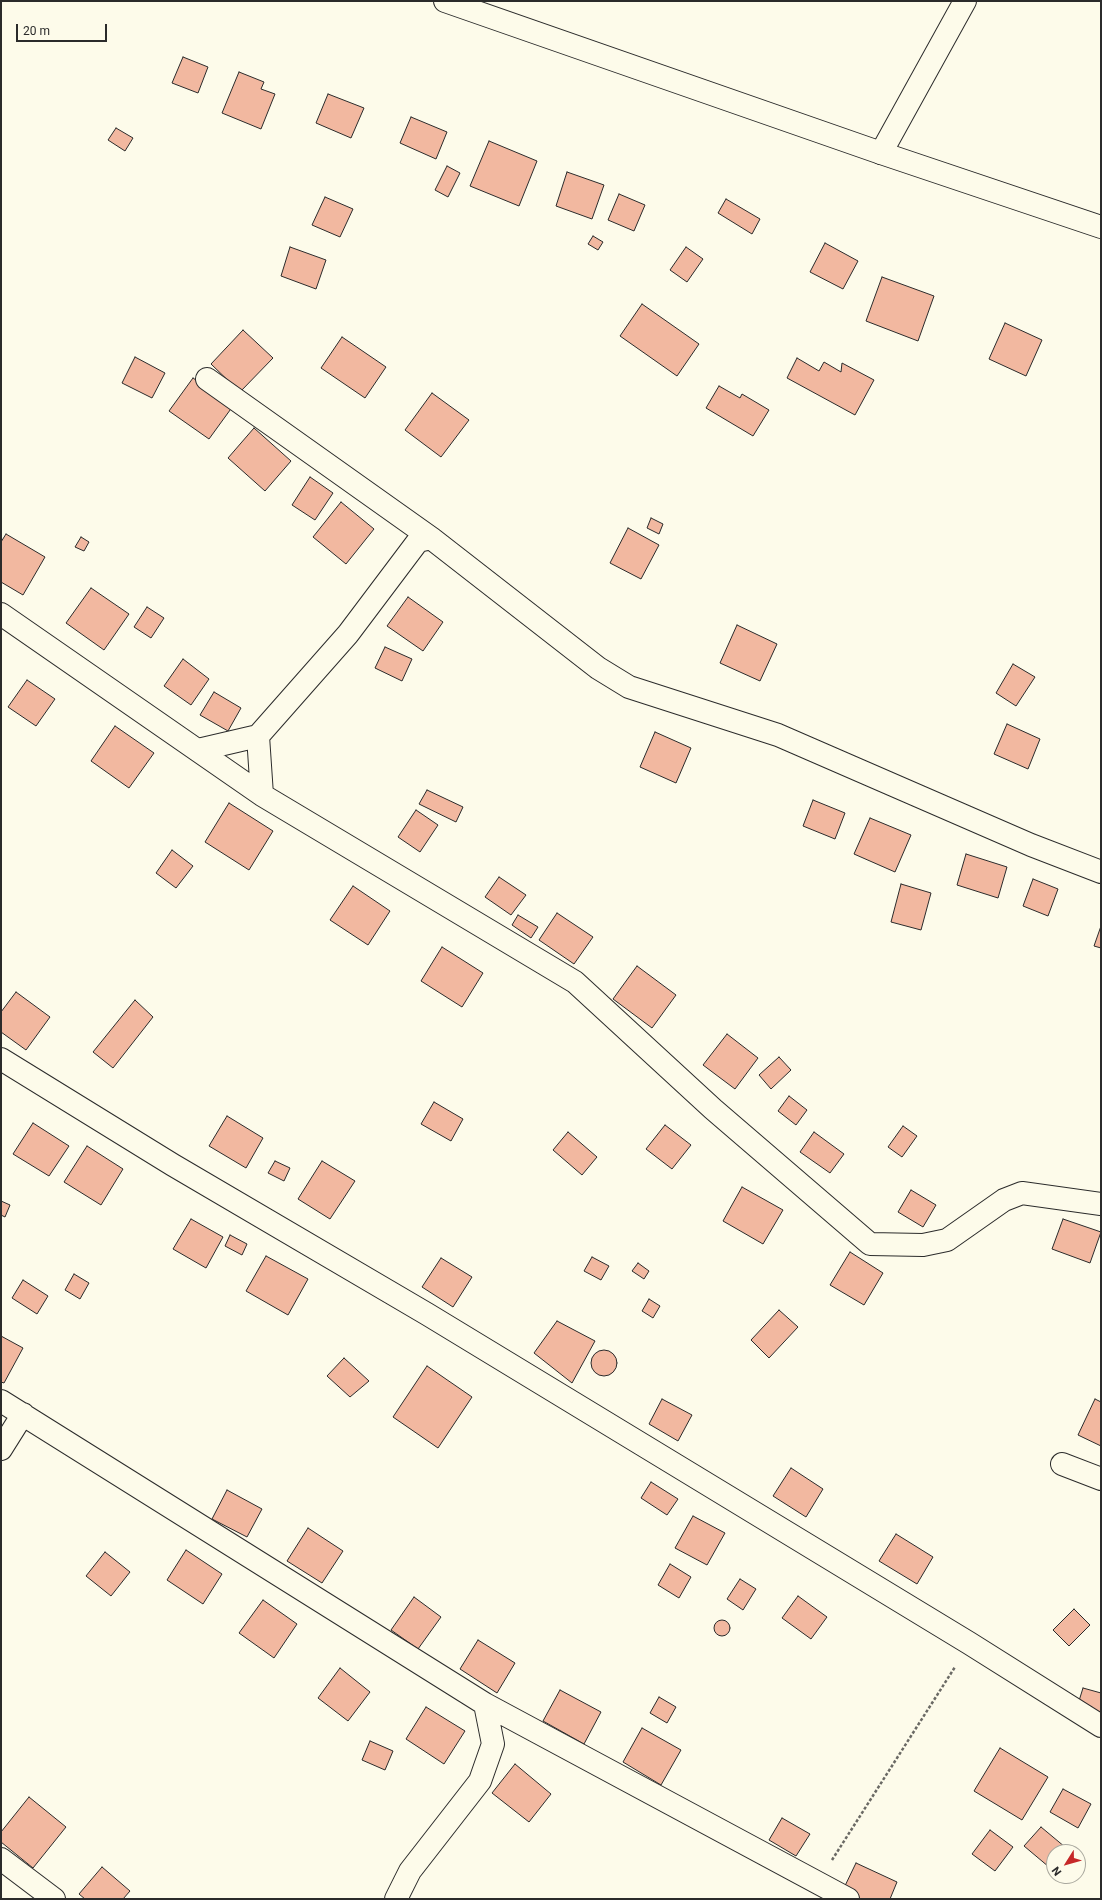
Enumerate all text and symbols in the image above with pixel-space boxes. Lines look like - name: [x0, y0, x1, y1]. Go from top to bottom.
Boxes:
- scale bar: [18, 16, 109, 42]
- text: 20 m: [23, 24, 50, 38]
- north arrow: [1046, 1844, 1086, 1884]
- text: N: [1049, 1864, 1064, 1878]

